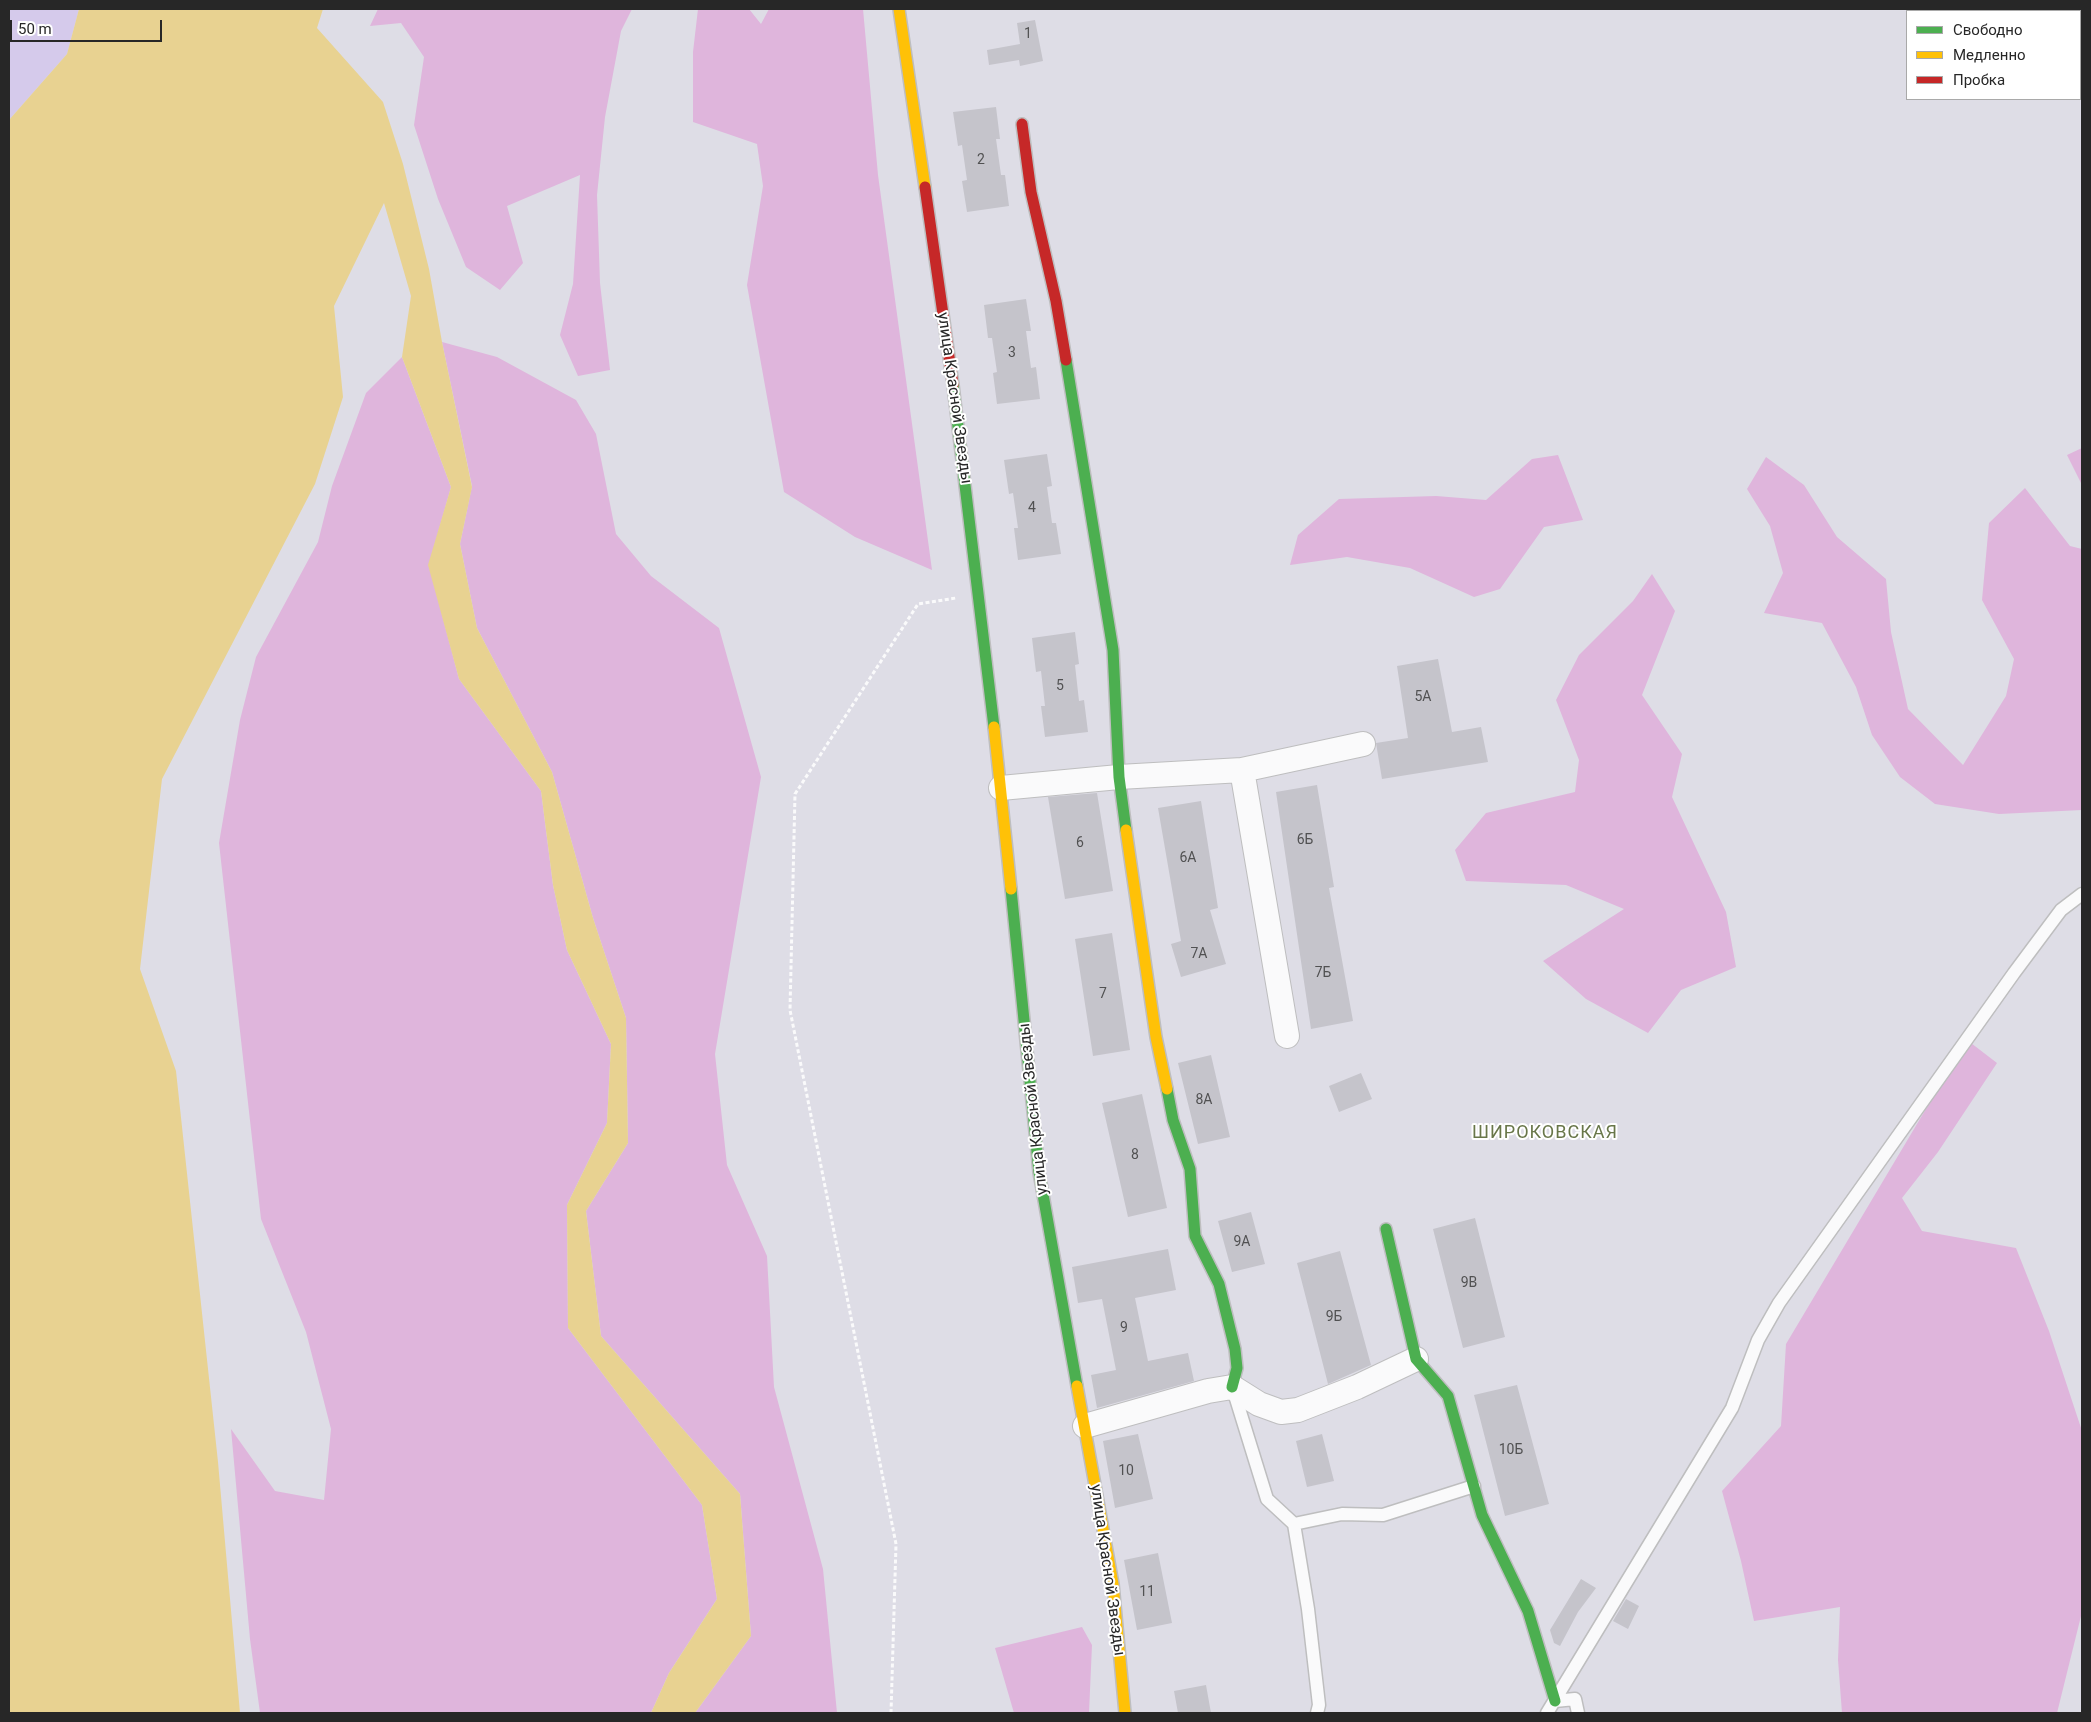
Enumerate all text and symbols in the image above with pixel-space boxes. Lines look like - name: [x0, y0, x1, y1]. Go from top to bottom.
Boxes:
- scale bar: [12, 10, 165, 42]
- legend: [1906, 10, 2081, 100]
- text: 50 m: [18, 20, 52, 38]
- text: Свободно: [1953, 21, 2022, 39]
- house number: 1: [1024, 26, 1032, 42]
- text: Медленно: [1953, 46, 2026, 64]
- text: Пробка: [1953, 71, 2005, 89]
- house number: 2: [977, 152, 985, 168]
- street label: улица Красной Звезды: [932, 311, 976, 485]
- house number: 3: [1008, 345, 1016, 361]
- house number: 4: [1028, 500, 1036, 516]
- house number: 5: [1056, 678, 1064, 694]
- house number: 5А: [1414, 689, 1432, 705]
- house number: 6Б: [1297, 832, 1313, 848]
- house number: 6: [1076, 835, 1084, 851]
- house number: 6А: [1179, 850, 1197, 866]
- house number: 7А: [1190, 946, 1208, 962]
- house number: 7Б: [1315, 965, 1331, 981]
- house number: 7: [1099, 986, 1107, 1002]
- street label: улица Красной Звезды: [1015, 1022, 1053, 1196]
- house number: 8А: [1195, 1092, 1213, 1108]
- district label: ШИРОКОВСКАЯ: [1471, 1122, 1619, 1144]
- house number: 8: [1131, 1147, 1139, 1163]
- house number: 9А: [1233, 1234, 1251, 1250]
- house number: 9В: [1461, 1275, 1477, 1291]
- house number: 9Б: [1326, 1309, 1342, 1325]
- house number: 9: [1120, 1320, 1128, 1336]
- house number: 10Б: [1499, 1442, 1523, 1458]
- house number: 10: [1118, 1463, 1134, 1479]
- street label: улица Красной Звезды: [1085, 1483, 1129, 1657]
- house number: 11: [1139, 1584, 1155, 1600]

